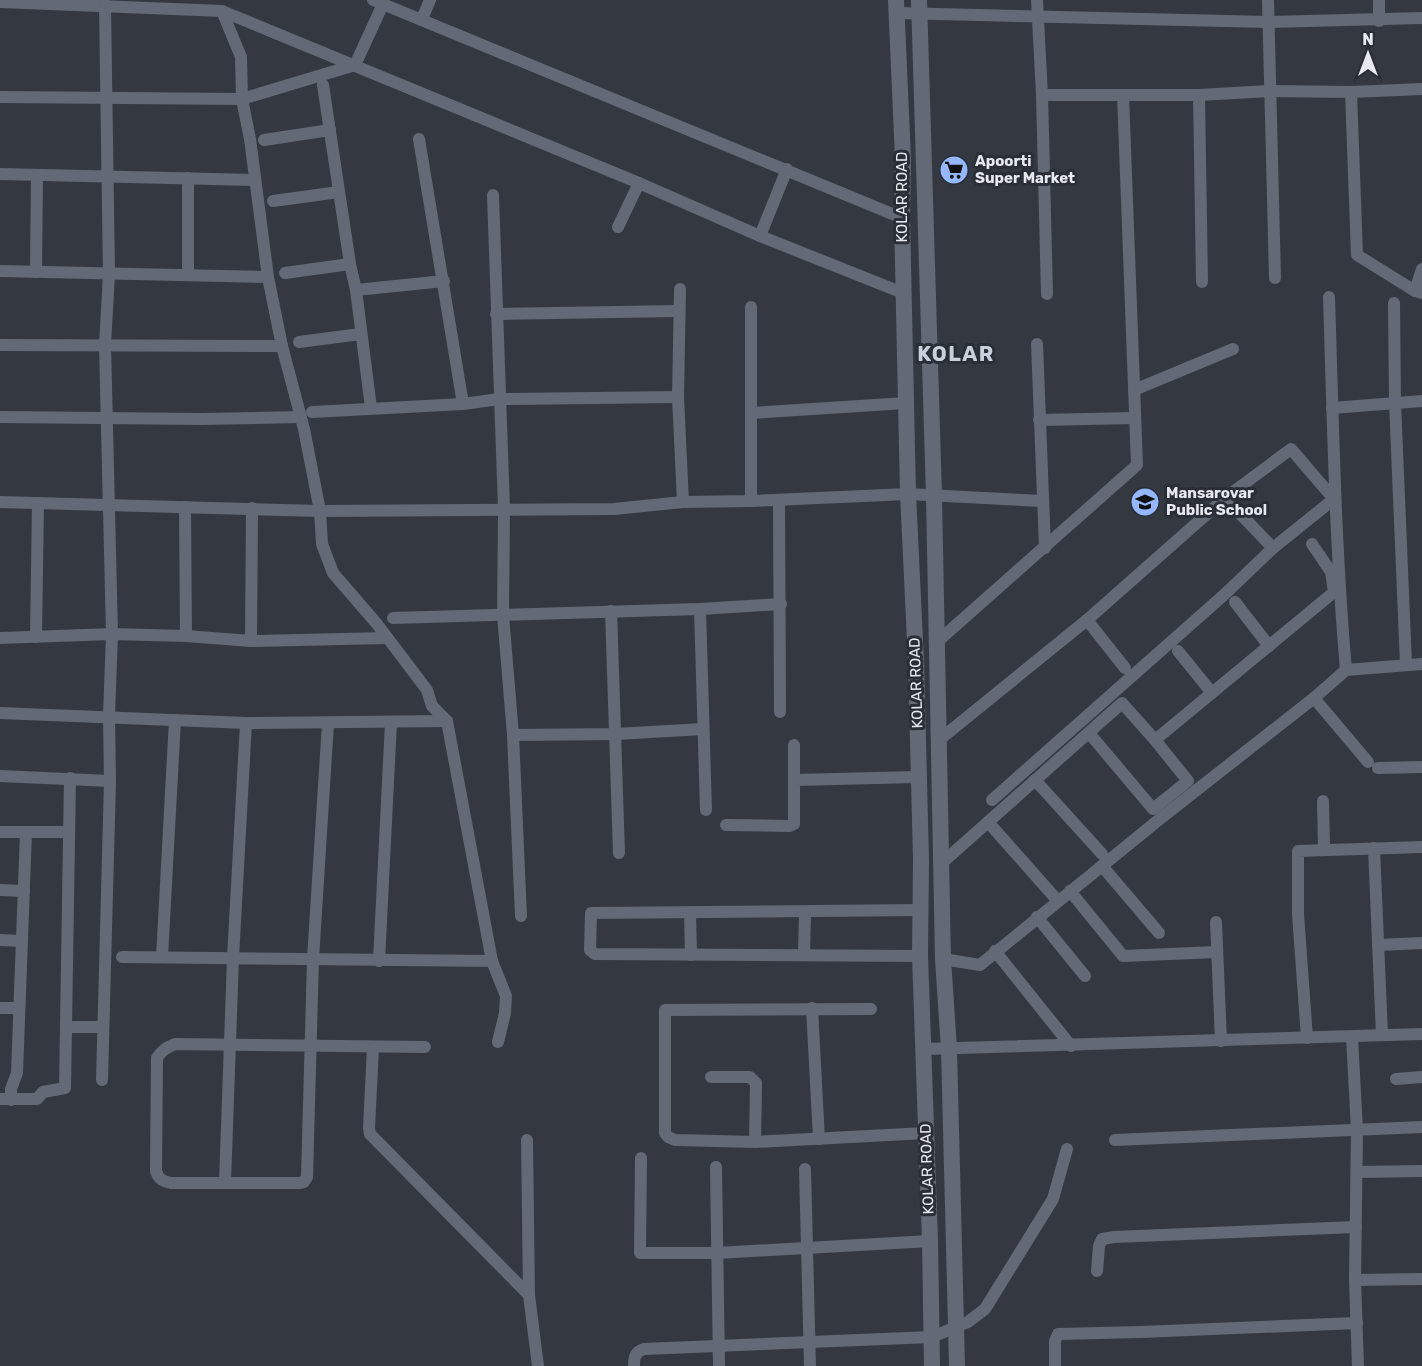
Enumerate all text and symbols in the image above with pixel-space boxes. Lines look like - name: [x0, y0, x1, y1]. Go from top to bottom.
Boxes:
- north arrow: [1338, 24, 1398, 84]
- text: N: [1362, 30, 1374, 49]
- street label: KOLAR ROAD: [893, 152, 911, 242]
- place label: Apoorti Super Market: [975, 152, 1075, 187]
- supermarket icon: Apoorti Super Market: [938, 154, 970, 186]
- district label: KOLAR: [917, 341, 995, 366]
- place label: Mansarovar Public School: [1166, 484, 1267, 519]
- school or university icon: Mansarovar Public School: [1129, 486, 1161, 518]
- street label: KOLAR ROAD: [905, 637, 927, 729]
- street label: KOLAR ROAD: [916, 1123, 938, 1215]

